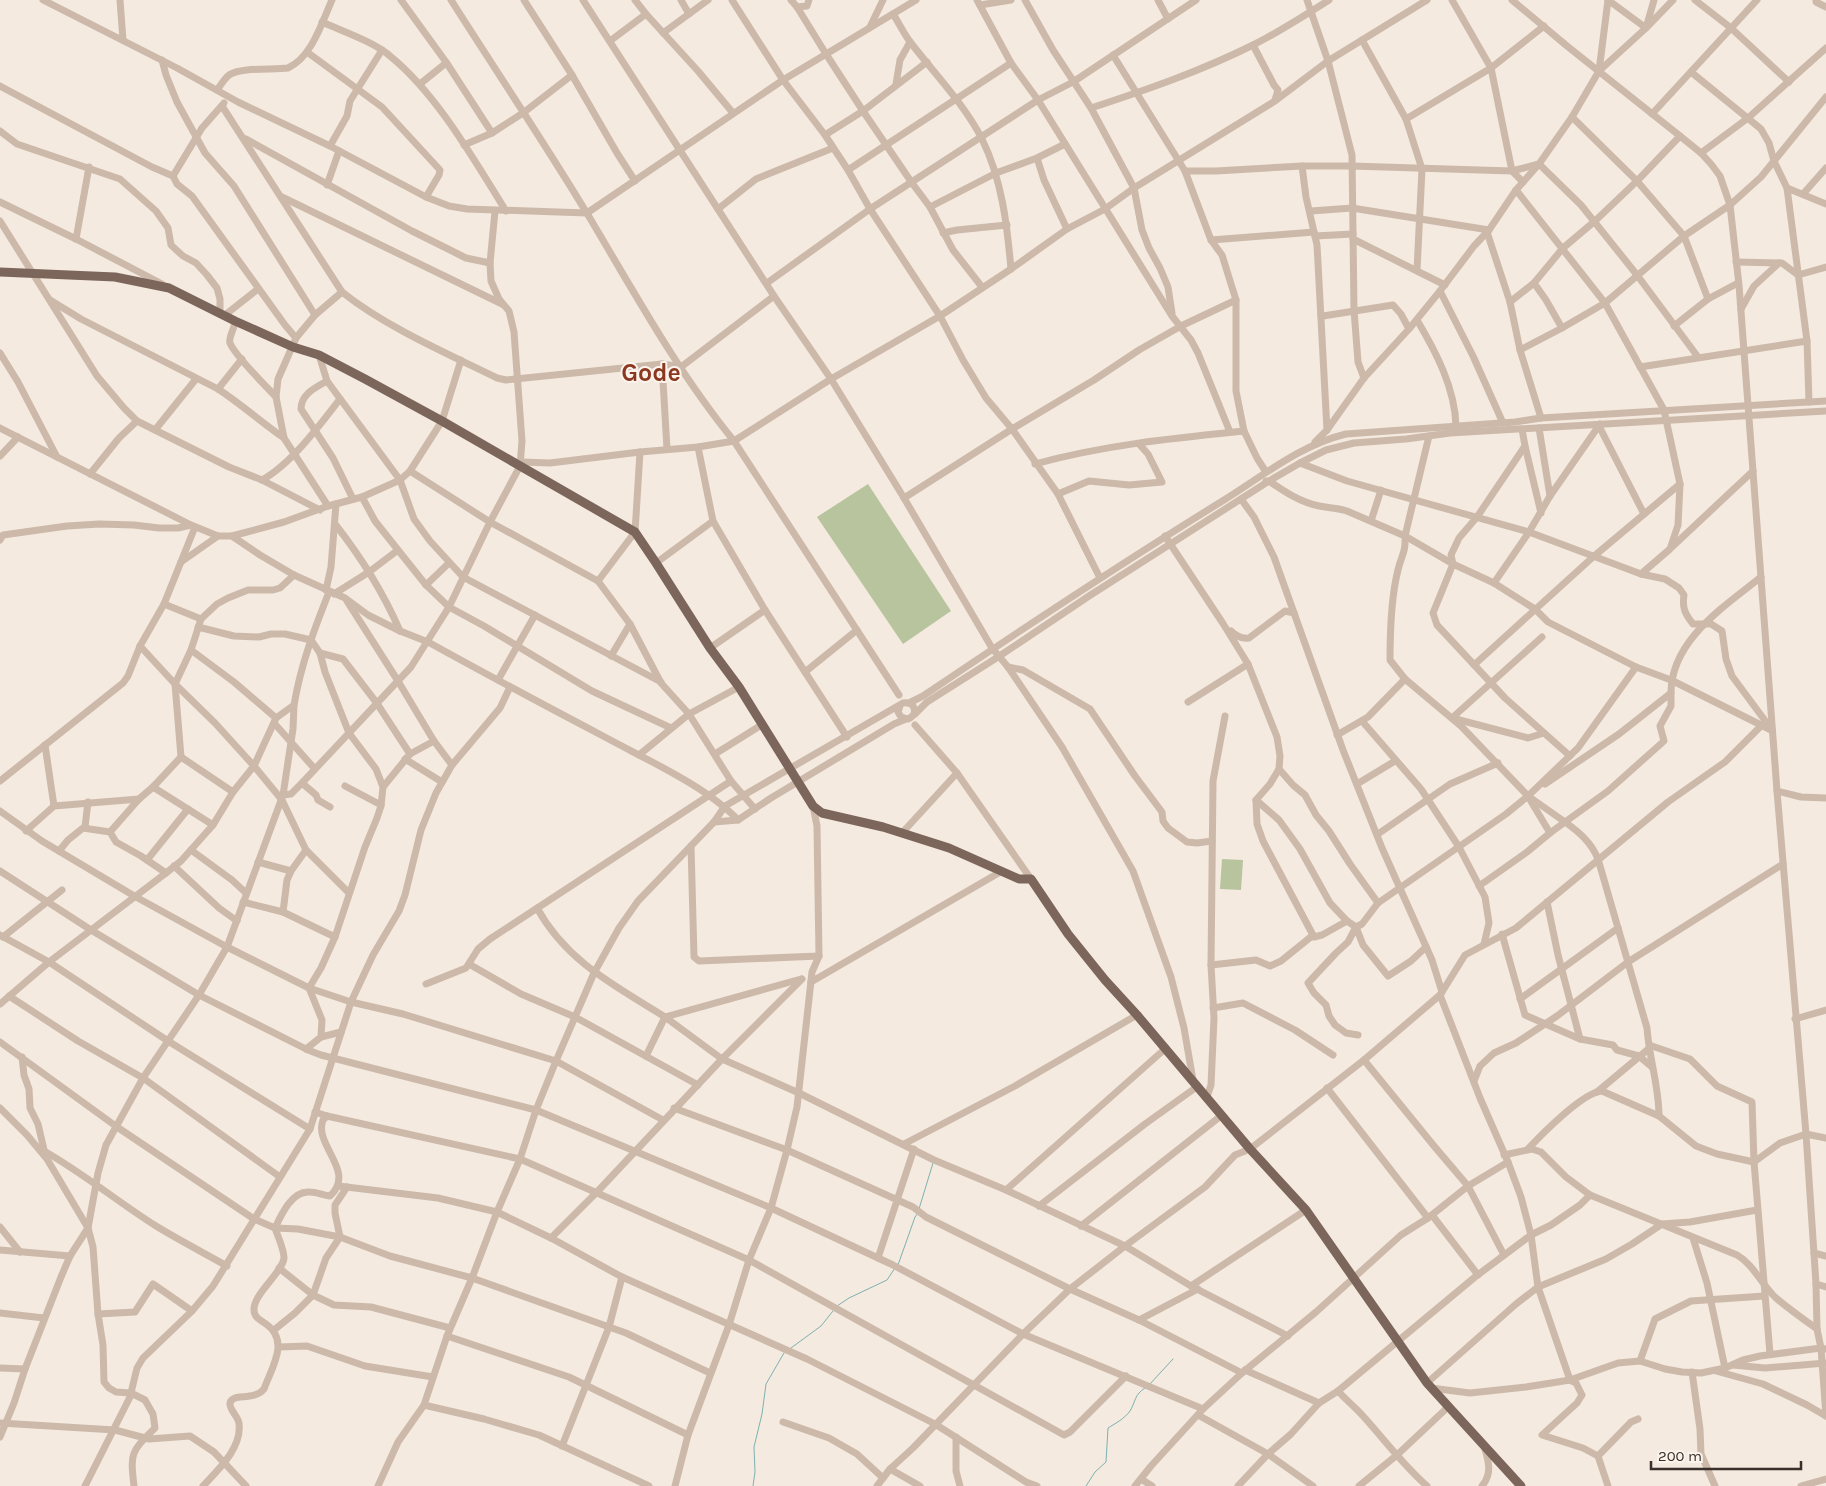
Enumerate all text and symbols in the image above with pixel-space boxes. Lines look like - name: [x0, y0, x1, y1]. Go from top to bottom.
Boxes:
- district label: Gode: [621, 358, 681, 387]
- scale bar: [1651, 1438, 1801, 1470]
- text: 200 m: [1658, 1447, 1702, 1465]

